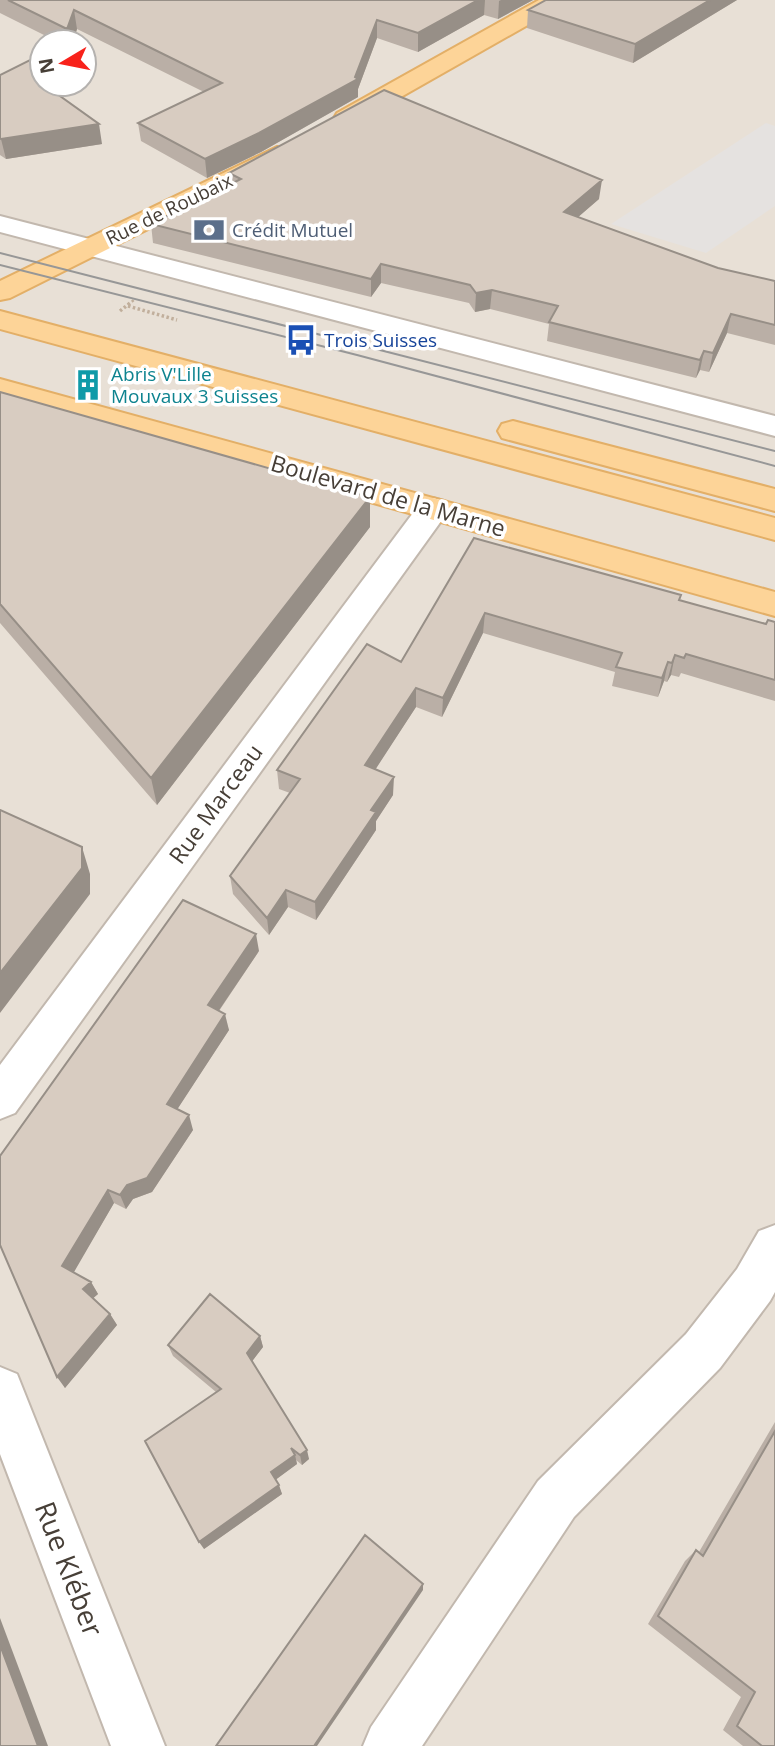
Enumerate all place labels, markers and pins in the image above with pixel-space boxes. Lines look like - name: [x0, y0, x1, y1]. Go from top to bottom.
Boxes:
- bank icon: Crédit Mutuel: [192, 213, 226, 247]
- place label: Crédit Mutuel: [232, 217, 353, 243]
- bus stop icon: Trois Suisses: [284, 323, 318, 357]
- place label: Trois Suisses: [324, 327, 437, 353]
- place label: Abris V'Lille Mouvaux 3 Suisses: [111, 361, 278, 409]
- building icon: Abris V'Lille Mouvaux 3 Suisses: [71, 368, 105, 402]

